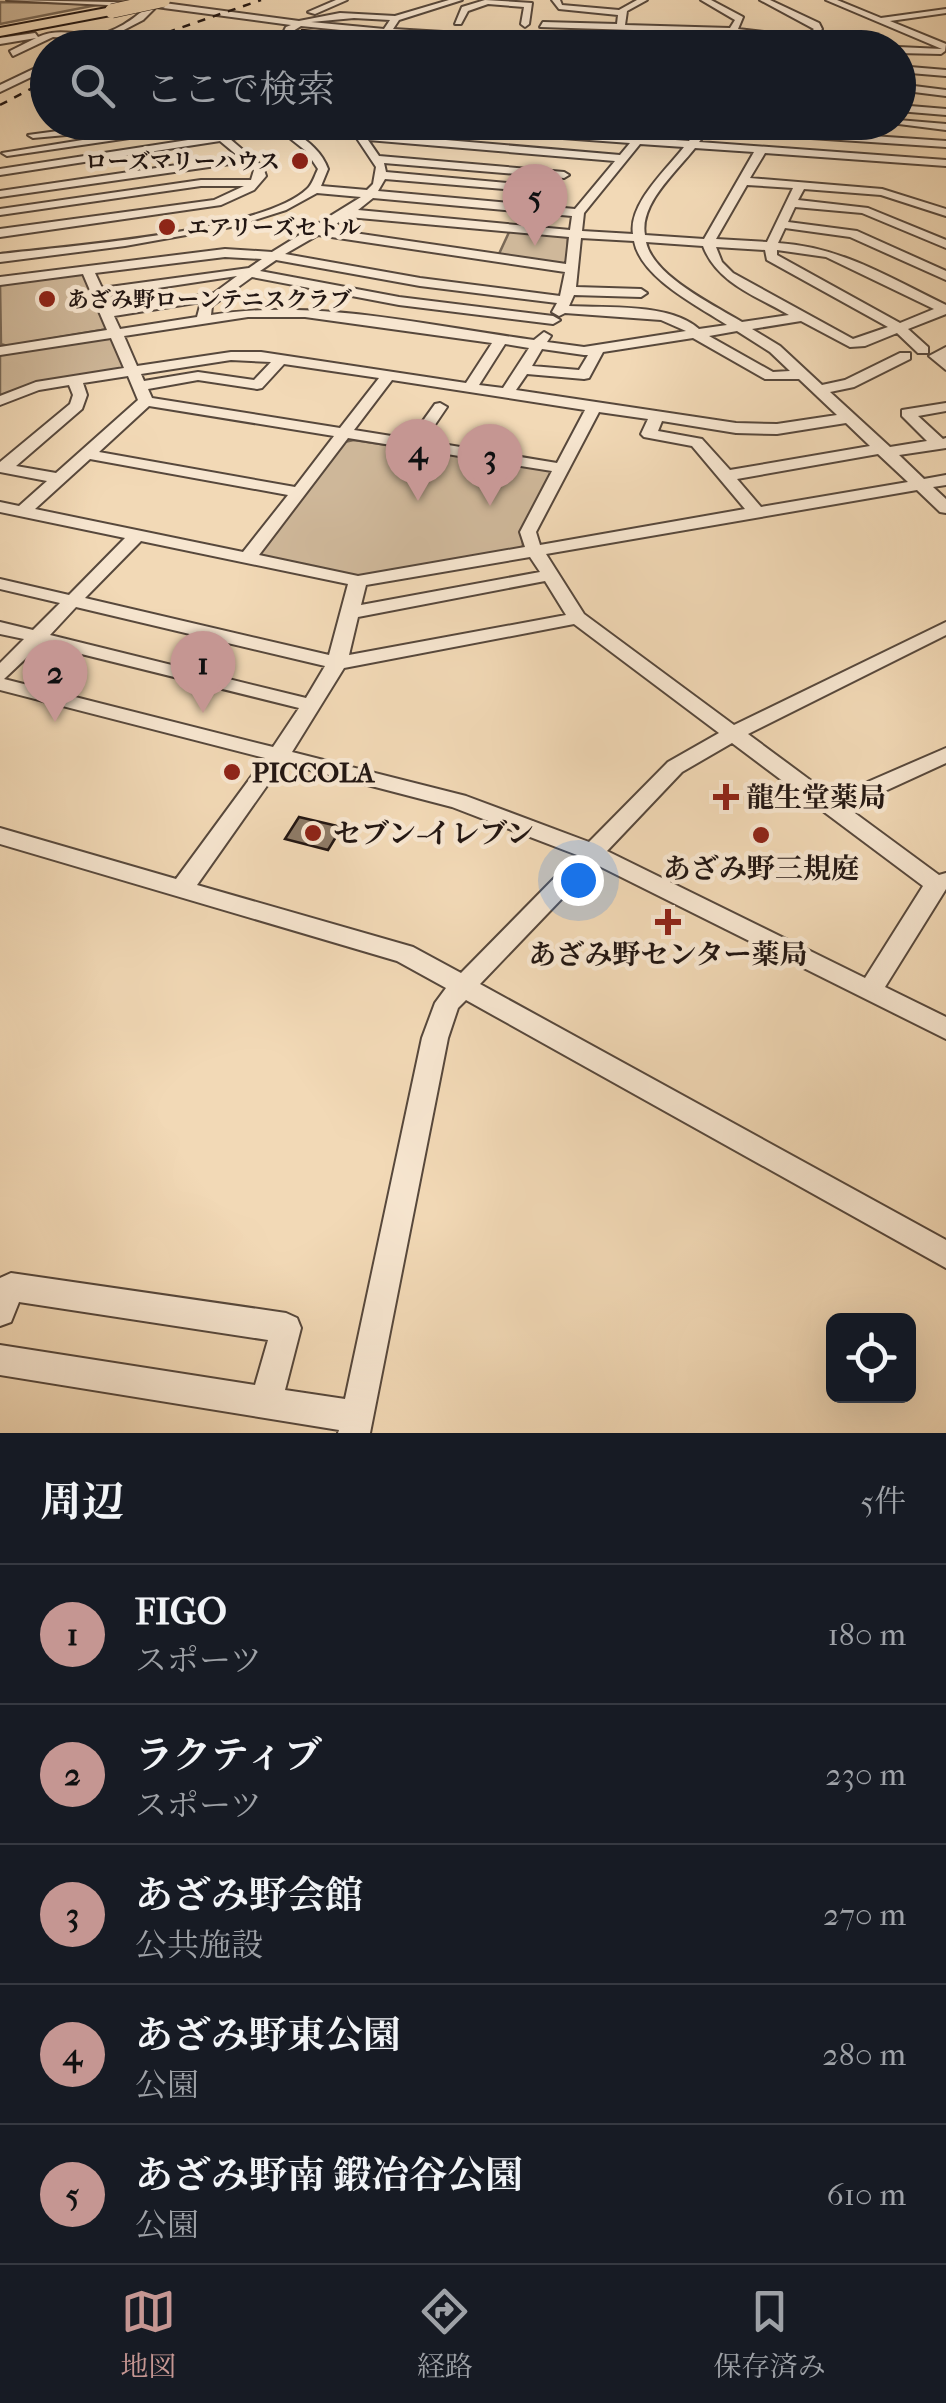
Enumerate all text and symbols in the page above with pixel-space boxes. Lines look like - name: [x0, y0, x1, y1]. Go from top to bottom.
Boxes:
- search box: [30, 30, 916, 140]
- icon: search: [65, 58, 120, 113]
- text: ここで検索: [145, 67, 335, 112]
- place label: ローズマリーハウス: [85, 149, 280, 175]
- marker: ローズマリーハウス: [289, 150, 311, 172]
- pin: 5: [502, 164, 568, 246]
- place label: エアリーズセトル: [187, 215, 361, 241]
- marker: エアリーズセトル: [156, 216, 178, 238]
- place label: あざみ野ローンテニスクラブ: [67, 287, 352, 313]
- marker: あざみ野ローンテニスクラブ: [36, 288, 58, 310]
- pin: 4: [386, 418, 450, 501]
- pin: 3: [458, 424, 522, 506]
- pin: 1: [170, 630, 236, 713]
- pin: 2: [22, 640, 88, 722]
- place label: PICCOLA: [252, 756, 375, 789]
- marker: PICCOLA: [221, 761, 243, 783]
- place label: 龍生堂薬局: [746, 781, 886, 814]
- marker: 龍生堂薬局: [715, 786, 737, 808]
- place label: セブン-イレブン: [333, 817, 534, 850]
- marker: セブン-イレブン: [302, 822, 324, 844]
- marker: あざみ野三規庭: [750, 824, 772, 846]
- place label: あざみ野三規庭: [663, 852, 859, 885]
- your location: [553, 855, 604, 906]
- marker: あざみ野センター薬局: [657, 911, 679, 933]
- place label: あざみ野センター薬局: [529, 938, 807, 971]
- map controls: [826, 1313, 916, 1403]
- button: locate: [826, 1313, 916, 1403]
- text: 周辺: [40, 1478, 124, 1527]
- text: 5件: [860, 1483, 906, 1520]
- text: FIGO: [135, 1589, 227, 1634]
- text: 1: [67, 1616, 78, 1653]
- text: 180 m: [827, 1616, 906, 1653]
- text: スポーツ: [135, 1642, 262, 1679]
- text: ラクティブ: [135, 1733, 322, 1778]
- text: 2: [64, 1756, 81, 1793]
- text: 230 m: [825, 1756, 906, 1793]
- text: スポーツ: [135, 1787, 262, 1824]
- text: あざみ野会館: [135, 1873, 363, 1918]
- text: 3: [66, 1896, 79, 1933]
- text: 270 m: [823, 1896, 906, 1933]
- text: 公共施設: [135, 1927, 263, 1964]
- text: あざみ野東公園: [135, 2013, 401, 2058]
- text: 4: [63, 2036, 82, 2073]
- text: 280 m: [822, 2036, 906, 2073]
- text: 公園: [135, 2067, 199, 2104]
- text: あざみ野南 鍛冶谷公園: [135, 2153, 523, 2198]
- text: 5: [66, 2176, 79, 2213]
- text: 610 m: [826, 2176, 906, 2213]
- text: 公園: [135, 2207, 199, 2244]
- tab: 地図: [120, 2284, 176, 2384]
- tab: 経路: [417, 2284, 473, 2384]
- tab: 保存済み: [714, 2284, 826, 2384]

